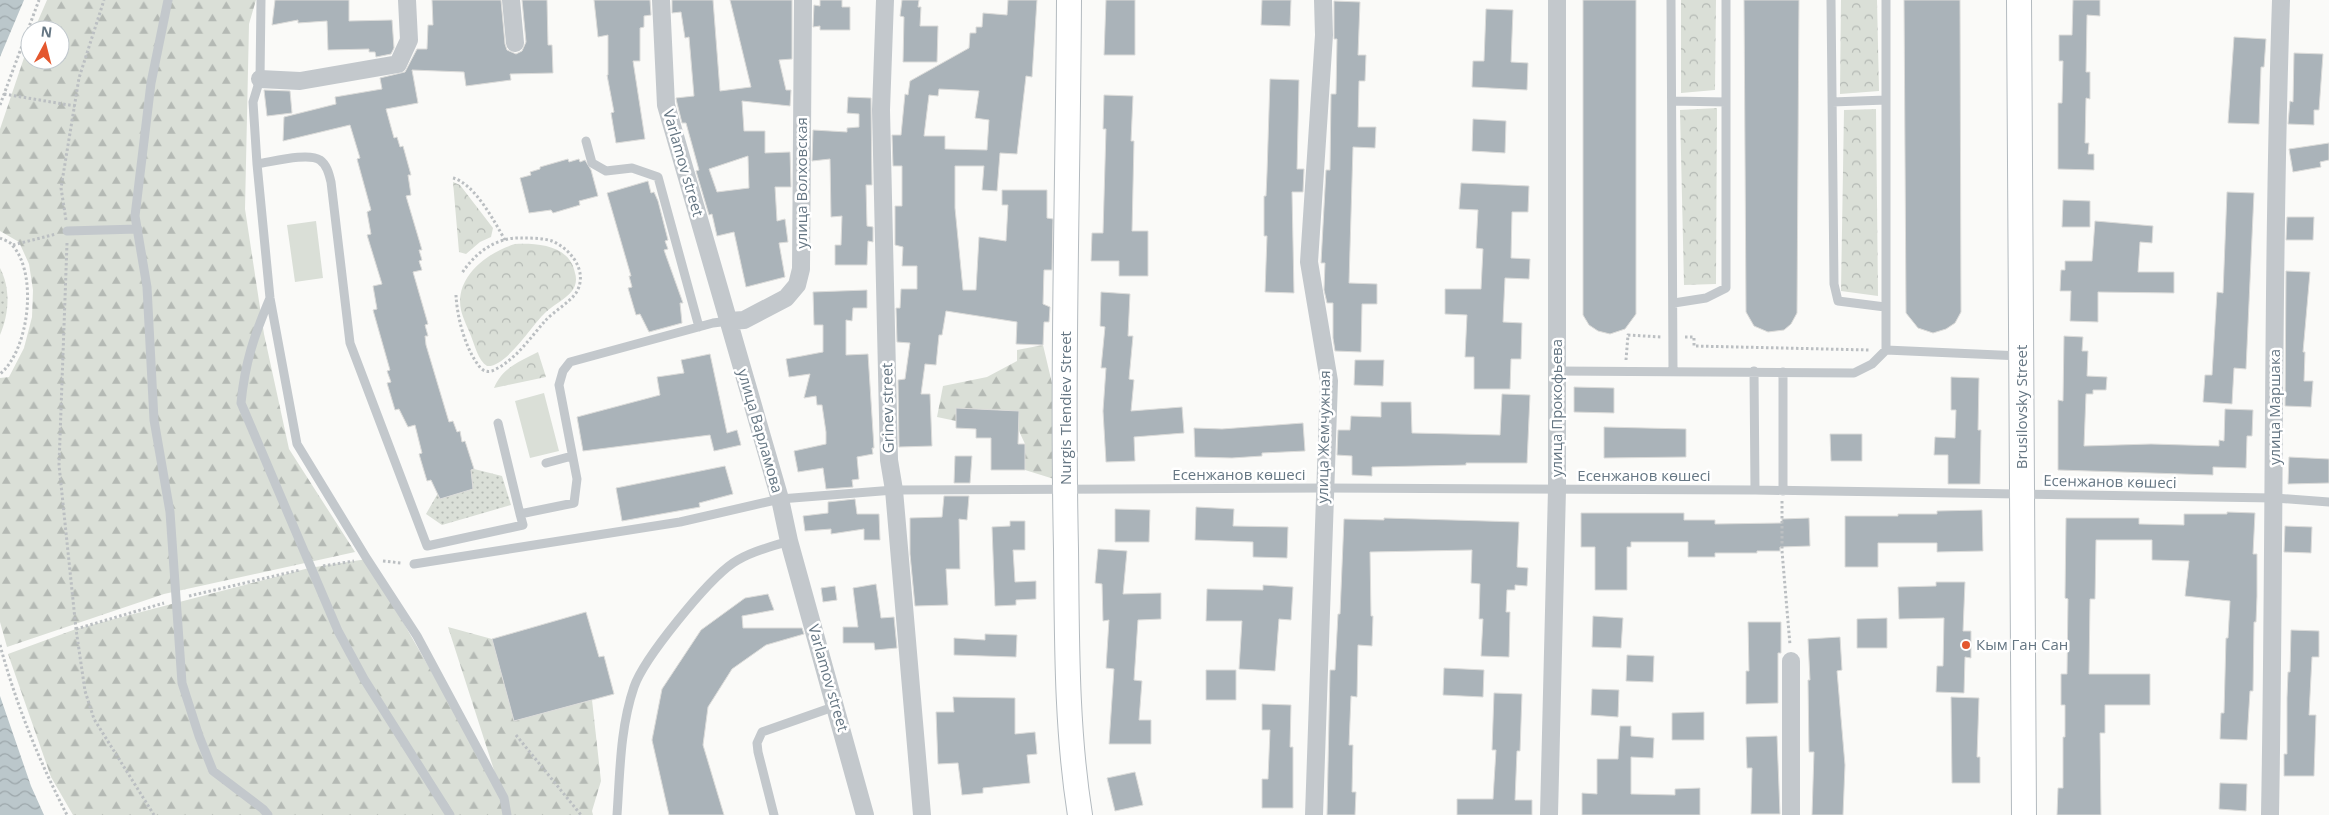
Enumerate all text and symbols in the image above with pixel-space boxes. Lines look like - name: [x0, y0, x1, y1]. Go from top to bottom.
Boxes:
- north arrow: [20, 20, 70, 70]
- text: N: [40, 21, 53, 42]
- street label: Varlamov street: [659, 107, 709, 219]
- street label: улица Волховская: [791, 117, 811, 249]
- street label: Nurgis Tlendiev Street: [1055, 331, 1075, 485]
- street label: улица Прокофьева: [1546, 339, 1566, 477]
- street label: Brusilovsky Street: [2011, 345, 2031, 469]
- street label: улица Маршака: [2264, 349, 2284, 465]
- street label: Grinev street: [876, 363, 898, 454]
- street label: улица Варламова: [734, 366, 788, 495]
- street label: улица Жемчужная: [1312, 370, 1334, 504]
- street label: Есенжанов көшесі: [1172, 464, 1306, 484]
- street label: Есенжанов көшесі: [1577, 465, 1711, 485]
- street label: Есенжанов көшесі: [2043, 470, 2177, 492]
- street label: Varlamov street: [804, 622, 854, 734]
- place label: Кым Ган Сан: [1976, 634, 2068, 654]
- marker: Кым Ган Сан: [1960, 639, 1972, 651]

